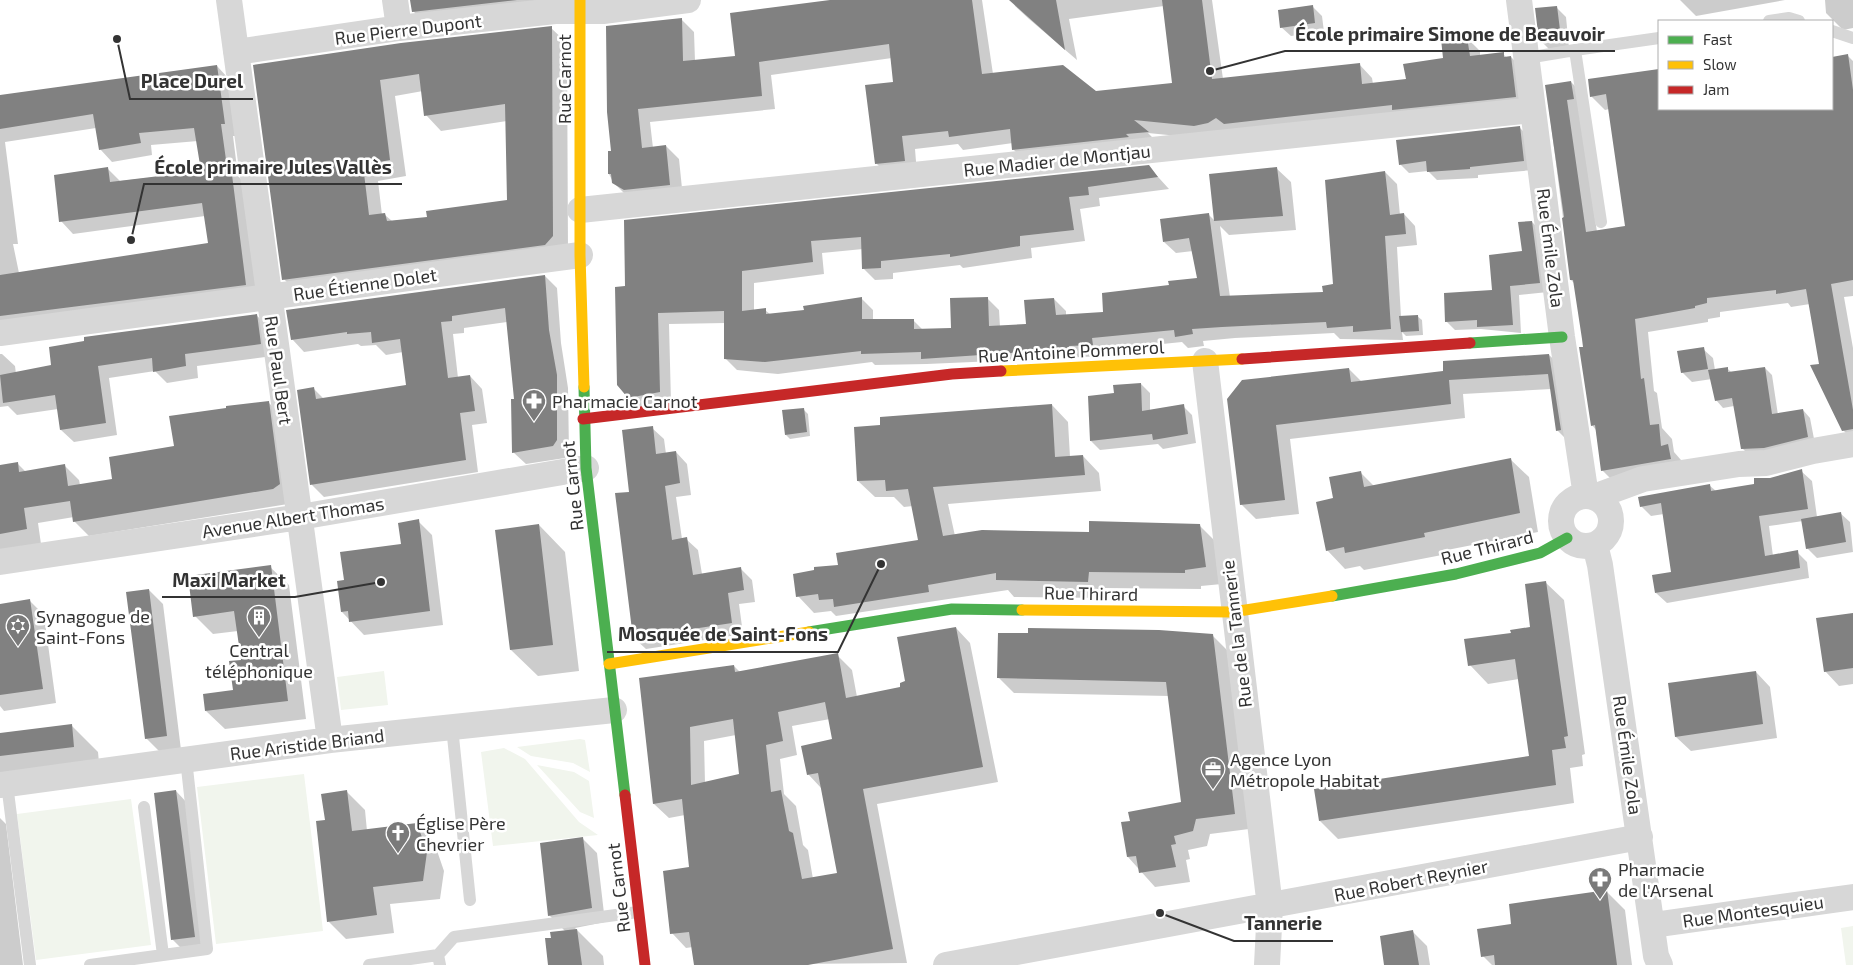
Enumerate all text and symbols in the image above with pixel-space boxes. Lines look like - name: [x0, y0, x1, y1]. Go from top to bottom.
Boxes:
- street label: Rue Pierre Dupont: [333, 9, 483, 49]
- callout: École primaire Simone de Beauvoir: [1285, 17, 1615, 51]
- legend: [1658, 20, 1833, 110]
- text: École primaire Simone de Beauvoir: [1295, 21, 1605, 45]
- text: Fast: [1703, 30, 1733, 48]
- street label: Rue Carnot: [553, 34, 575, 124]
- text: Slow: [1703, 55, 1737, 73]
- callout: Place Durel: [130, 65, 253, 99]
- text: Place Durel: [141, 69, 244, 92]
- text: Jam: [1703, 80, 1729, 98]
- street label: Rue Madier de Montjau: [962, 139, 1152, 181]
- callout: École primaire Jules Vallès: [144, 150, 402, 184]
- text: École primaire Jules Vallès: [154, 154, 392, 178]
- street label: Rue Émile Zola: [1533, 187, 1569, 309]
- street label: Rue Étienne Dolet: [292, 263, 438, 305]
- street label: Rue Paul Bert: [260, 314, 298, 426]
- street label: Rue Antoine Pommerol: [977, 335, 1165, 367]
- pharmacy icon: Pharmacie Carnot: [521, 388, 547, 422]
- place label: Pharmacie Carnot: [552, 390, 698, 412]
- street label: Rue Carnot: [556, 440, 588, 532]
- street label: Avenue Albert Thomas: [200, 492, 386, 542]
- street label: Rue Thirard: [1438, 525, 1536, 569]
- street label: Rue de la Tannerie: [1216, 559, 1256, 709]
- callout: Maxi Market: [162, 563, 295, 597]
- text: Maxi Market: [172, 568, 286, 591]
- street label: Rue Thirard: [1044, 581, 1138, 605]
- building icon: Central téléphonique: [246, 604, 272, 638]
- place label: Synagogue de Saint-Fons: [36, 605, 150, 648]
- synagogue icon: Synagogue de Saint-Fons: [5, 613, 31, 647]
- callout: Mosquée de Saint-Fons: [607, 618, 838, 652]
- text: Mosquée de Saint-Fons: [618, 622, 828, 645]
- place label: Central téléphonique: [205, 639, 313, 682]
- street label: Rue Émile Zola: [1609, 694, 1647, 816]
- street label: Rue Aristide Briand: [229, 724, 385, 764]
- place label: Agence Lyon Métropole Habitat: [1230, 748, 1380, 791]
- office icon: Agence Lyon Métropole Habitat: [1200, 756, 1226, 790]
- place label: Église Père Chevrier: [416, 812, 506, 855]
- church icon: Église Père Chevrier: [385, 820, 411, 854]
- street label: Rue Carnot: [602, 842, 634, 934]
- street label: Rue Robert Reynier: [1332, 854, 1490, 906]
- place label: Pharmacie de l'Arsenal: [1618, 858, 1714, 901]
- pharmacy icon: Pharmacie de l'Arsenal: [1587, 866, 1613, 900]
- street label: Rue Montesquieu: [1681, 890, 1825, 932]
- callout: Tannerie: [1234, 907, 1333, 941]
- text: Tannerie: [1244, 911, 1322, 934]

